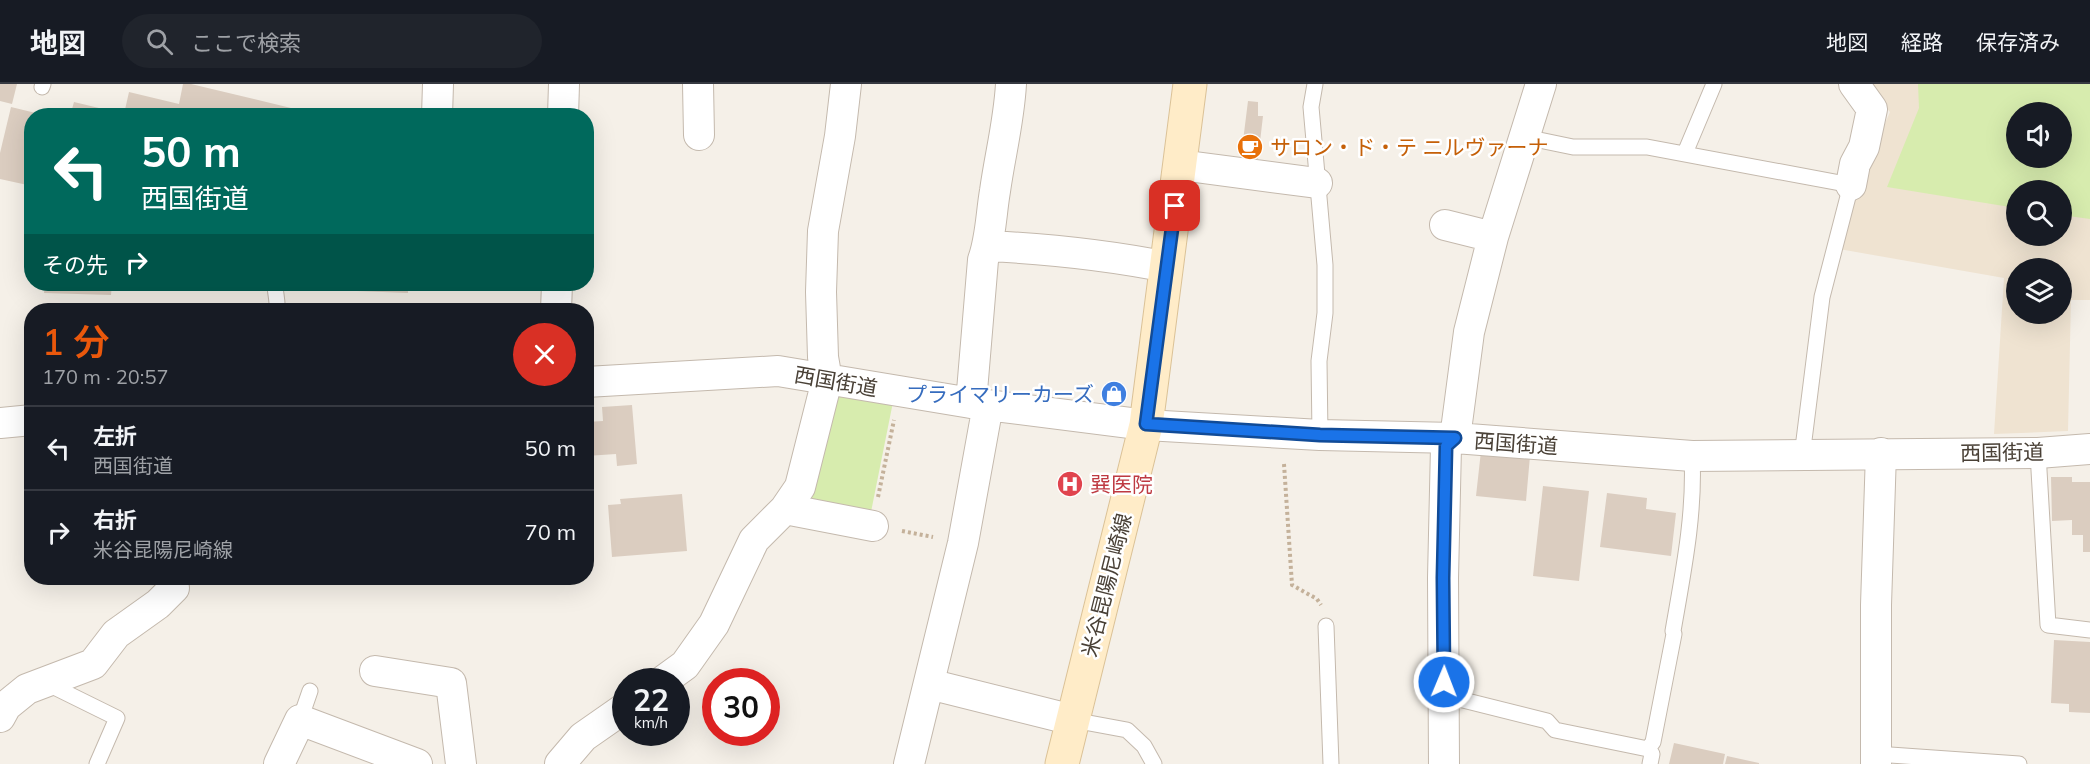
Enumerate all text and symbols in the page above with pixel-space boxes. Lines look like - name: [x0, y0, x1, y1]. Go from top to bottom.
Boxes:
- search box: [122, 14, 542, 68]
- text: 地図: [30, 25, 86, 60]
- icon: search: [143, 25, 176, 58]
- text: ここで検索: [191, 29, 301, 57]
- text: 地図: [1826, 29, 1868, 55]
- text: 経路: [1901, 29, 1943, 55]
- text: 保存済み: [1976, 29, 2060, 55]
- map controls: [2006, 102, 2072, 324]
- button: sound: [2006, 102, 2072, 168]
- text: 50 m: [141, 125, 241, 178]
- icon: left: [42, 132, 120, 210]
- cafe icon: サロン・ド・テ ニルヴァーナ: [1235, 132, 1265, 162]
- place label: サロン・ド・テ ニルヴァーナ: [1270, 134, 1548, 160]
- pin: [1149, 180, 1200, 231]
- button: search: [2006, 180, 2072, 246]
- text: 西国街道: [141, 181, 249, 215]
- icon: arrive: [1158, 189, 1191, 222]
- icon: right: [120, 246, 153, 279]
- text: その先: [42, 251, 108, 279]
- button: layers: [2006, 258, 2072, 324]
- text: 1 分: [42, 319, 109, 364]
- button: close: [513, 323, 576, 386]
- street label: 西国街道: [792, 361, 880, 401]
- text: 170 m · 20:57: [42, 364, 168, 389]
- shop icon: プライマリーカーズ: [1099, 379, 1129, 409]
- place label: プライマリーカーズ: [906, 381, 1094, 407]
- text: 左折: [93, 422, 137, 450]
- street label: 西国街道: [1473, 427, 1559, 459]
- icon: left: [42, 432, 75, 465]
- text: 50 m: [525, 434, 576, 462]
- street label: 西国街道: [1960, 438, 2044, 466]
- text: 西国街道: [93, 453, 173, 478]
- hospital icon: 巽医院: [1055, 469, 1085, 499]
- place label: 巽医院: [1090, 471, 1153, 497]
- text: 右折: [93, 506, 137, 534]
- street label: 米谷昆陽尼崎線: [1076, 511, 1136, 659]
- icon: right: [42, 516, 75, 549]
- text: 70 m: [525, 518, 576, 546]
- text: 米谷昆陽尼崎線: [93, 537, 233, 562]
- position arrow: [1412, 650, 1476, 714]
- speed limit sign: 30: [702, 668, 780, 746]
- text: 22: [633, 681, 669, 719]
- text: km/h: [634, 713, 668, 732]

